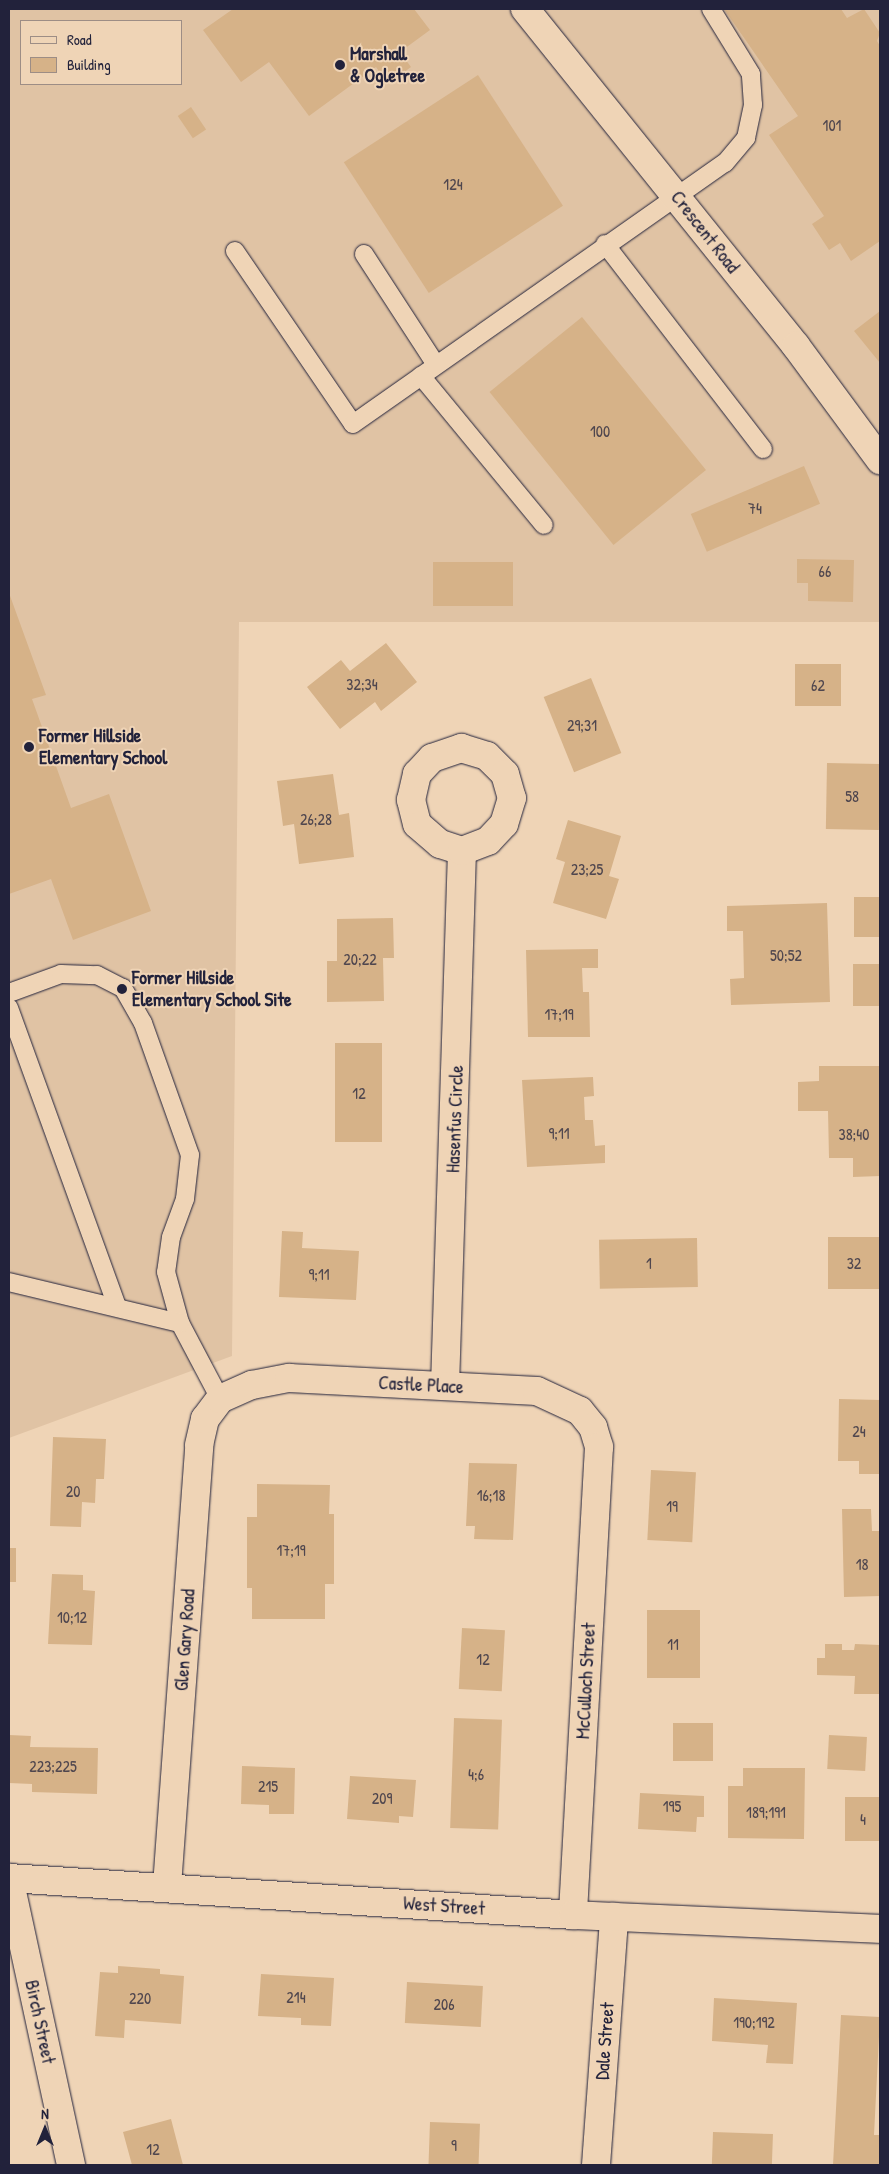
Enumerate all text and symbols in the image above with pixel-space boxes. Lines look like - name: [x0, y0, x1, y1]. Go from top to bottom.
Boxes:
- legend: [20, 20, 182, 85]
- text: Road: [67, 29, 92, 50]
- place label: Marshall & Ogletree: [350, 43, 425, 87]
- text: Building: [67, 54, 111, 75]
- marker: Marshall & Ogletree: [334, 59, 346, 71]
- house number: 101: [823, 115, 841, 135]
- house number: 124: [443, 174, 463, 194]
- street label: Crescent Road: [666, 186, 744, 278]
- house number: 100: [590, 421, 610, 441]
- house number: 74: [748, 498, 762, 518]
- house number: 66: [819, 561, 831, 581]
- house number: 32;34: [346, 674, 378, 694]
- house number: 62: [811, 675, 825, 695]
- house number: 29;31: [567, 715, 597, 735]
- place label: Former Hillside Elementary School: [39, 725, 167, 769]
- marker: Former Hillside Elementary School: [23, 741, 35, 753]
- house number: 58: [845, 786, 859, 806]
- house number: 26;28: [300, 809, 332, 829]
- house number: 23;25: [571, 859, 603, 879]
- house number: 50;52: [770, 945, 802, 965]
- house number: 20;22: [343, 949, 377, 969]
- place label: Former Hillside Elementary School Site: [132, 967, 292, 1011]
- marker: Former Hillside Elementary School Site: [116, 983, 128, 995]
- house number: 17;19: [544, 1004, 574, 1024]
- street label: Hasenfus Circle: [442, 1065, 468, 1173]
- house number: 12: [352, 1083, 366, 1103]
- house number: 9;11: [548, 1123, 570, 1143]
- house number: 38;40: [839, 1124, 869, 1144]
- house number: 1: [646, 1253, 652, 1273]
- house number: 32: [847, 1253, 861, 1273]
- house number: 9;11: [308, 1264, 330, 1284]
- street label: Castle Place: [378, 1371, 464, 1399]
- house number: 24: [852, 1421, 866, 1441]
- house number: 20: [66, 1481, 80, 1501]
- house number: 16;18: [477, 1485, 505, 1505]
- house number: 19: [666, 1496, 678, 1516]
- house number: 17;19: [276, 1540, 306, 1560]
- house number: 18: [856, 1554, 868, 1574]
- street label: Glen Gary Road: [170, 1588, 200, 1692]
- house number: 10;12: [57, 1607, 87, 1627]
- street label: McCulloch Street: [572, 1622, 600, 1740]
- house number: 11: [667, 1634, 679, 1654]
- house number: 12: [476, 1649, 490, 1669]
- house number: 223;225: [29, 1756, 77, 1776]
- house number: 4;6: [468, 1764, 484, 1784]
- house number: 215: [258, 1776, 278, 1796]
- house number: 209: [372, 1788, 392, 1808]
- house number: 195: [663, 1796, 681, 1816]
- house number: 189;191: [746, 1802, 786, 1822]
- house number: 4: [860, 1809, 866, 1829]
- street label: West Street: [402, 1892, 486, 1920]
- street label: Birch Street: [20, 1978, 60, 2066]
- house number: 214: [286, 1987, 306, 2007]
- house number: 220: [129, 1988, 151, 2008]
- house number: 206: [433, 1994, 455, 2014]
- street label: Dale Street: [591, 2001, 619, 2081]
- house number: 190;192: [733, 2012, 775, 2032]
- north arrow: [20, 2104, 70, 2154]
- text: N: [41, 2104, 49, 2123]
- house number: 9: [451, 2135, 457, 2155]
- house number: 12: [146, 2139, 160, 2159]

